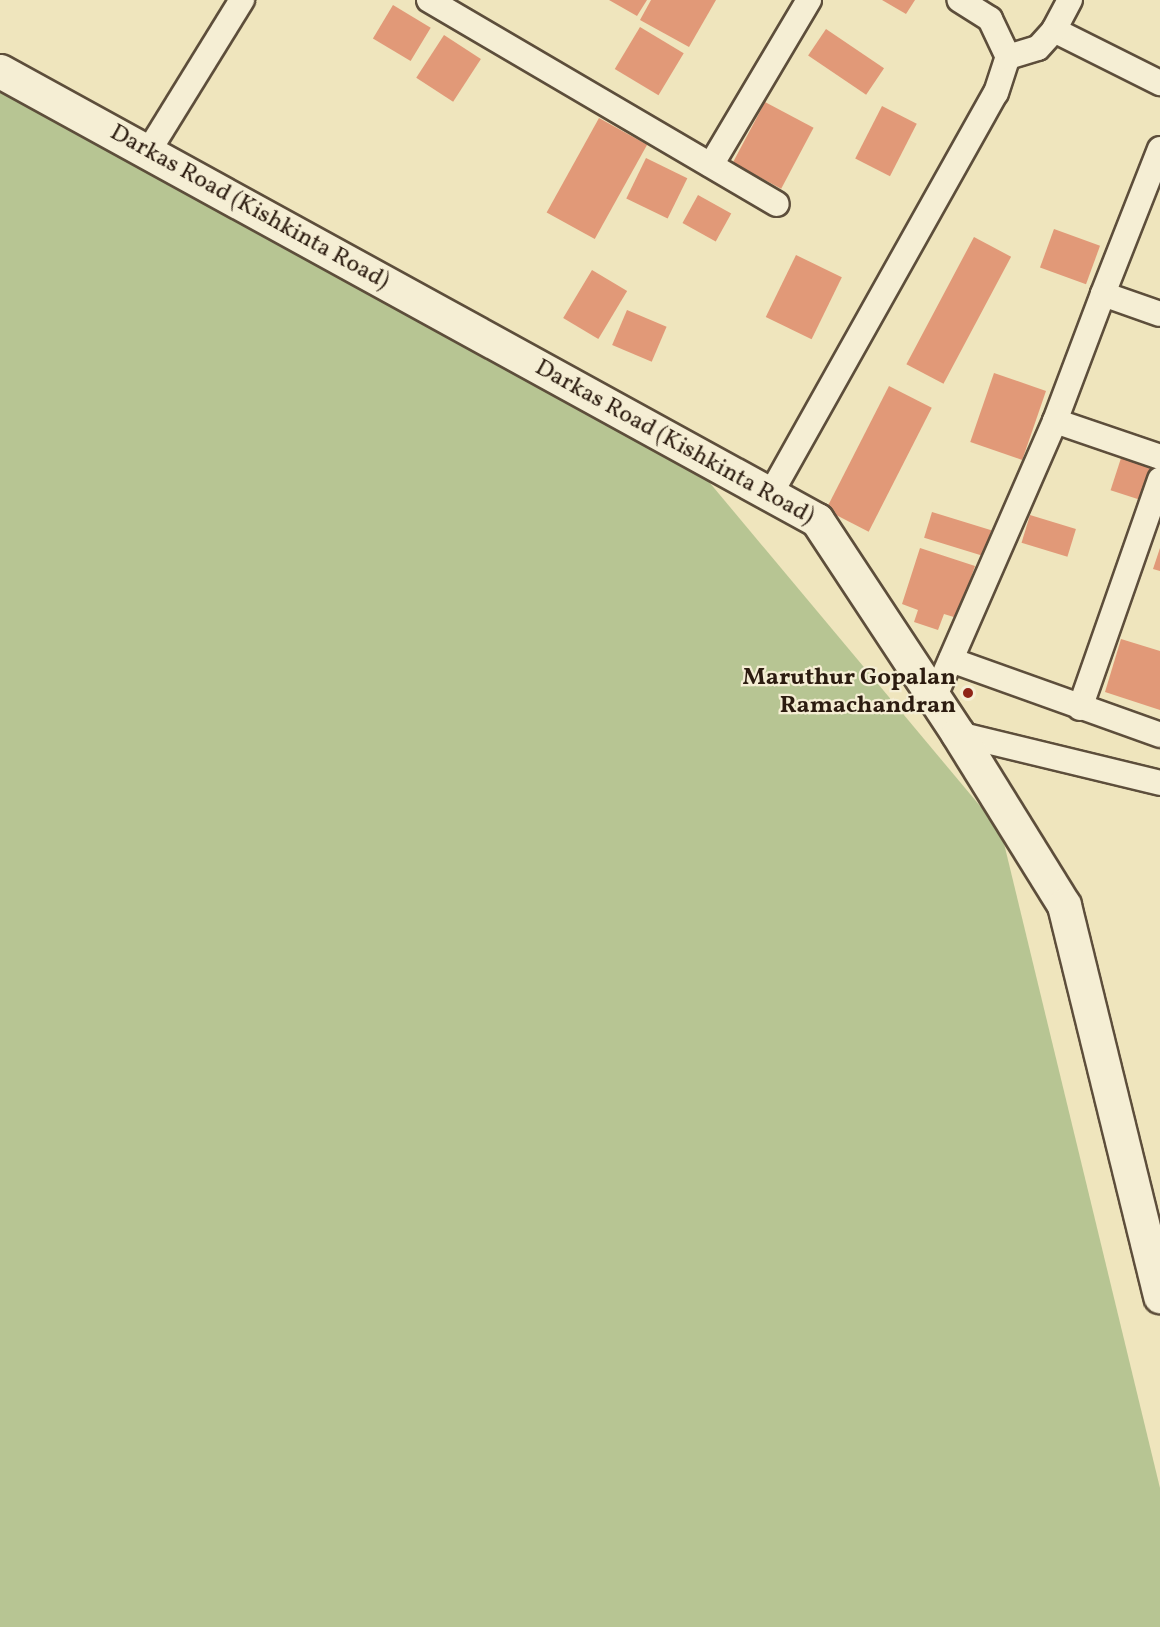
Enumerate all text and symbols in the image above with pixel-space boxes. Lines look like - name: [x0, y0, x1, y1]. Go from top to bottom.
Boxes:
- street label: Darkas Road (Kishkinta Road): [104, 119, 394, 297]
- street label: Darkas Road (Kishkinta Road): [529, 354, 819, 532]
- place label: Maruthur Gopalan Ramachandran: [743, 665, 956, 721]
- marker: Maruthur Gopalan Ramachandran: [961, 686, 975, 700]

